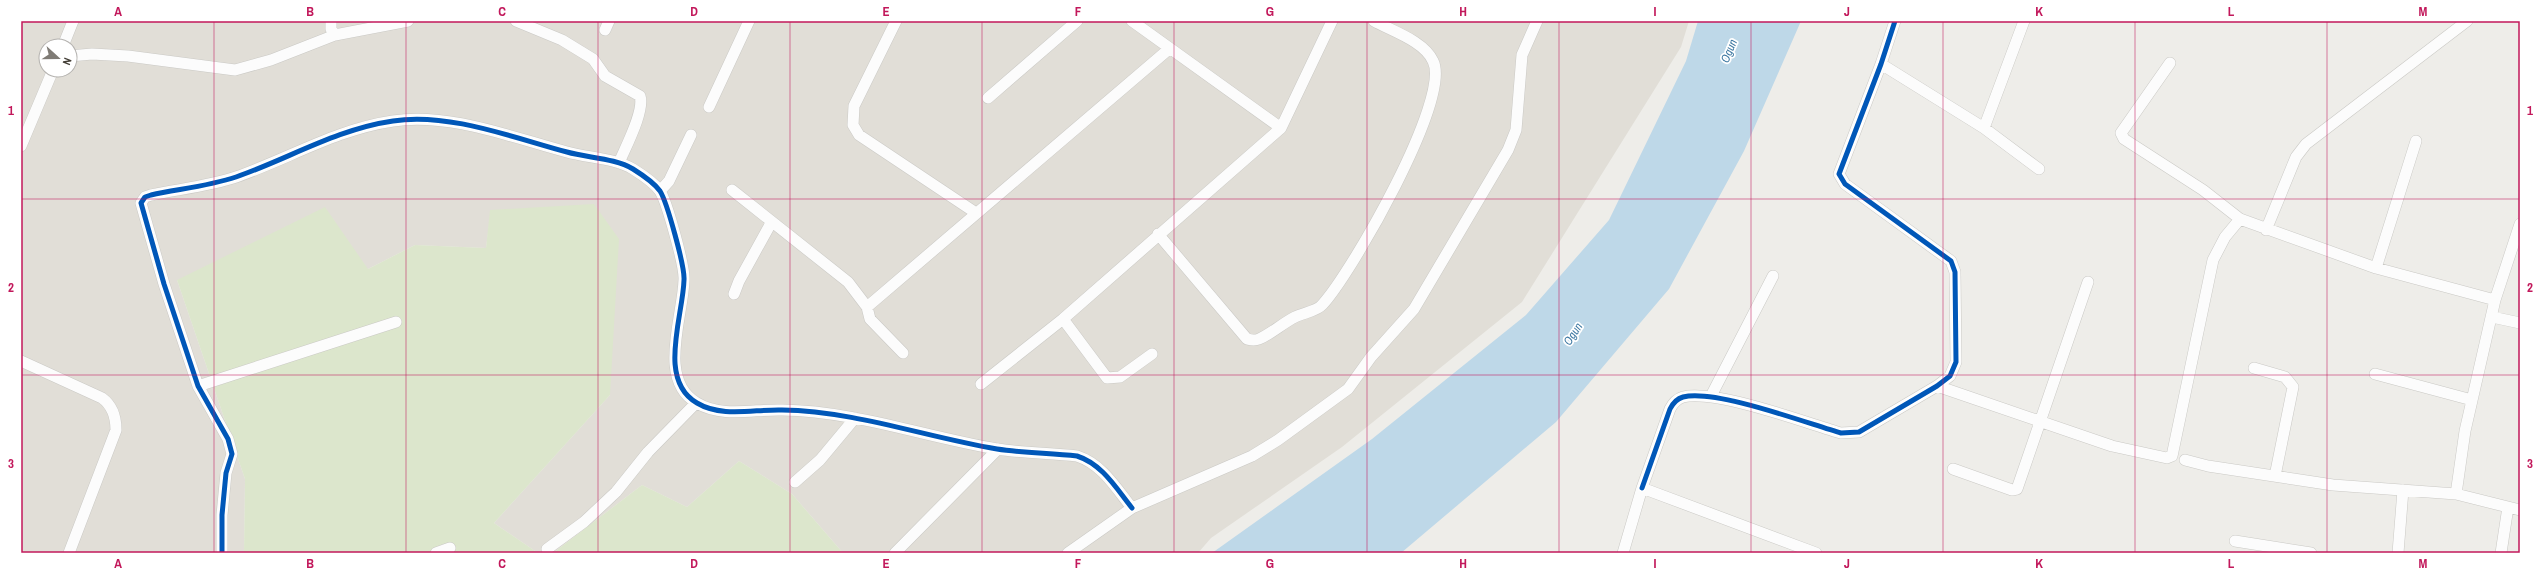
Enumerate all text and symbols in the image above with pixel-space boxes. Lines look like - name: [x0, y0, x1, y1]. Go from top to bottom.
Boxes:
- text: A: [114, 3, 122, 20]
- text: B: [306, 3, 314, 20]
- text: C: [498, 3, 506, 20]
- text: D: [690, 3, 698, 20]
- text: E: [882, 3, 890, 20]
- text: F: [1075, 3, 1082, 20]
- text: G: [1266, 3, 1274, 20]
- text: H: [1459, 3, 1467, 20]
- text: I: [1654, 3, 1657, 20]
- text: J: [1844, 3, 1850, 20]
- text: K: [2035, 3, 2043, 20]
- text: L: [2228, 3, 2235, 20]
- text: M: [2419, 3, 2428, 20]
- water label: Ogun: [1717, 37, 1741, 65]
- north arrow: [38, 38, 78, 78]
- text: N: [60, 56, 75, 67]
- text: 1: [8, 102, 14, 119]
- text: 1: [2527, 102, 2533, 119]
- text: 2: [8, 279, 14, 296]
- text: 2: [2527, 279, 2533, 296]
- water label: Ogun: [1560, 320, 1586, 348]
- text: 3: [8, 455, 14, 472]
- text: 3: [2527, 455, 2533, 472]
- text: A: [114, 555, 122, 572]
- text: B: [306, 555, 314, 572]
- text: C: [498, 555, 506, 572]
- text: D: [690, 555, 698, 572]
- text: E: [882, 555, 890, 572]
- text: F: [1075, 555, 1082, 572]
- text: G: [1266, 555, 1274, 572]
- text: H: [1459, 555, 1467, 572]
- text: I: [1654, 555, 1657, 572]
- text: J: [1844, 555, 1850, 572]
- text: K: [2035, 555, 2043, 572]
- text: L: [2228, 555, 2235, 572]
- text: M: [2419, 555, 2428, 572]

